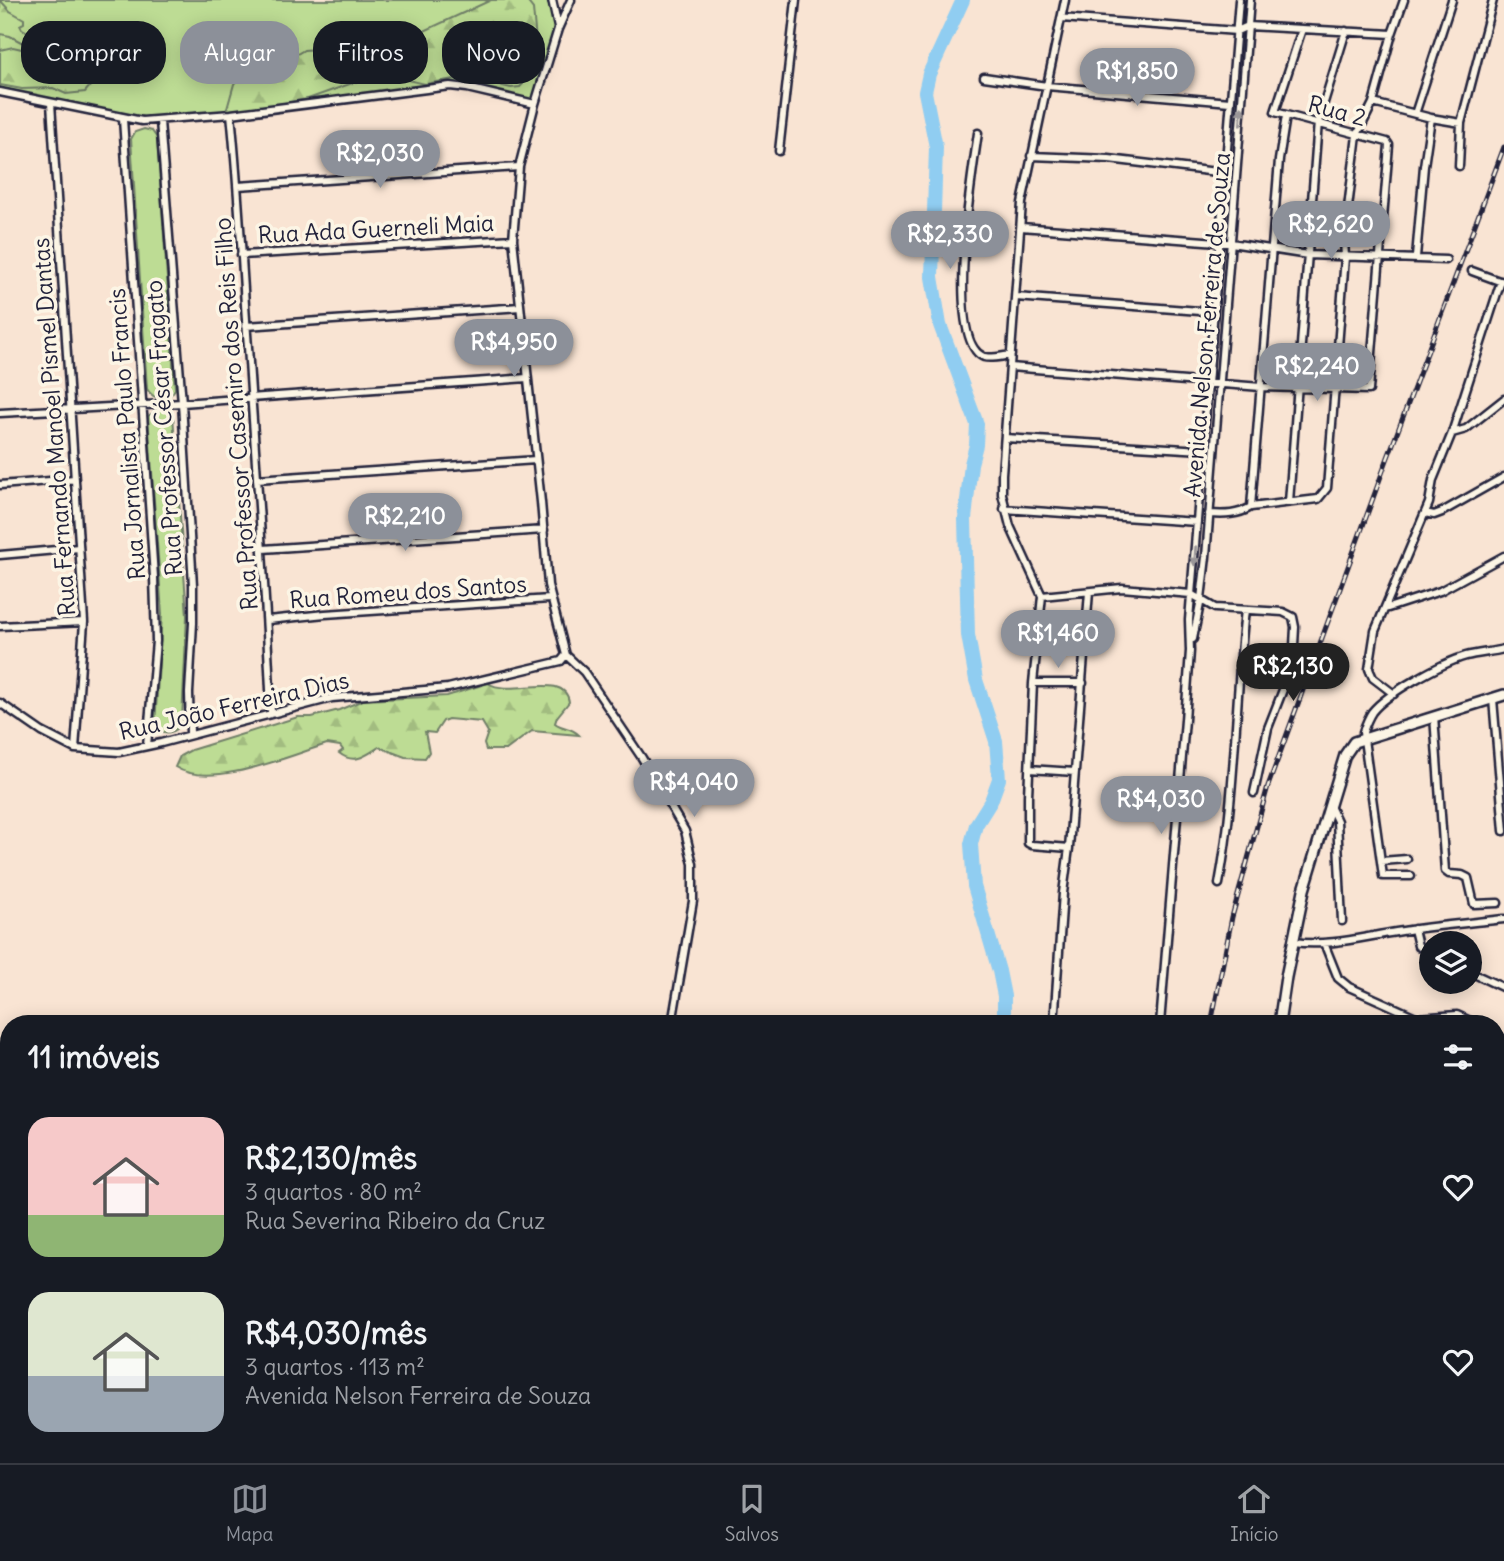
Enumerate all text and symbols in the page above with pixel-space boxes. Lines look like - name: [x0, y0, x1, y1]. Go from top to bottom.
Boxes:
- chip: Comprar: [21, 21, 166, 84]
- chip: Alugar: [180, 21, 299, 84]
- chip: Filtros: [313, 21, 428, 84]
- chip: Novo: [442, 21, 545, 84]
- pin: R$1,850: [1072, 48, 1202, 108]
- text: R$1,850: [1096, 56, 1178, 85]
- street label: Rua 2: [1305, 89, 1369, 132]
- one-way arrow: [1236, 105, 1247, 127]
- pin: R$2,030: [315, 130, 445, 190]
- text: R$2,030: [336, 138, 424, 167]
- street label: Avenida Nelson Ferreira de Souza: [1177, 151, 1236, 499]
- pin: R$2,620: [1266, 202, 1396, 261]
- street label: Rua Ada Guerneli Maia: [257, 208, 495, 249]
- text: R$2,620: [1288, 209, 1374, 238]
- pin: R$2,330: [885, 212, 1015, 271]
- street label: Rua Professor Casemiro dos Reis Filho: [207, 217, 264, 611]
- text: R$2,330: [907, 219, 993, 248]
- street label: Rua Fernando Manoel Pismel Dantas: [26, 237, 81, 617]
- street label: Rua Professor César Fragato: [139, 279, 188, 577]
- street label: Rua Jornalista Paulo Francis: [102, 287, 151, 581]
- pin: R$4,950: [449, 320, 579, 379]
- text: R$4,950: [470, 327, 558, 356]
- pin: R$2,240: [1252, 344, 1382, 403]
- text: R$2,240: [1274, 351, 1360, 380]
- pin: R$2,210: [340, 494, 470, 553]
- text: R$2,210: [364, 501, 446, 530]
- one-way arrow: [1189, 546, 1200, 568]
- street label: Rua Romeu dos Santos: [288, 569, 528, 614]
- pin: R$1,460: [993, 610, 1123, 670]
- text: R$1,460: [1017, 618, 1099, 647]
- pin: R$2,130: [1228, 644, 1358, 703]
- text: R$2,130: [1252, 651, 1334, 680]
- street label: Rua João Ferreira Dias: [116, 665, 352, 746]
- pin: R$4,040: [629, 760, 759, 819]
- text: R$4,040: [649, 767, 739, 796]
- pin: R$4,030: [1096, 776, 1226, 836]
- text: R$4,030: [1117, 784, 1205, 813]
- map controls: [1419, 931, 1482, 994]
- button: layers: [1419, 931, 1482, 994]
- text: 11 imóveis: [28, 1038, 160, 1076]
- icon: filters: [1439, 1038, 1477, 1076]
- text: R$2,130/mês: [245, 1139, 417, 1177]
- icon: home: [84, 1145, 168, 1229]
- icon: heart: [1439, 1168, 1477, 1206]
- text: 3 quartos · 80 m²: [245, 1177, 422, 1206]
- text: Rua Severina Ribeiro da Cruz: [245, 1206, 545, 1235]
- text: R$4,030/mês: [245, 1314, 427, 1352]
- icon: home: [84, 1320, 168, 1404]
- icon: heart: [1439, 1343, 1477, 1381]
- text: 3 quartos · 113 m²: [245, 1352, 425, 1381]
- text: Avenida Nelson Ferreira de Souza: [245, 1381, 591, 1410]
- tab: Mapa: [226, 1480, 273, 1546]
- tab: Salvos: [725, 1480, 779, 1546]
- tab: Início: [1230, 1480, 1278, 1546]

